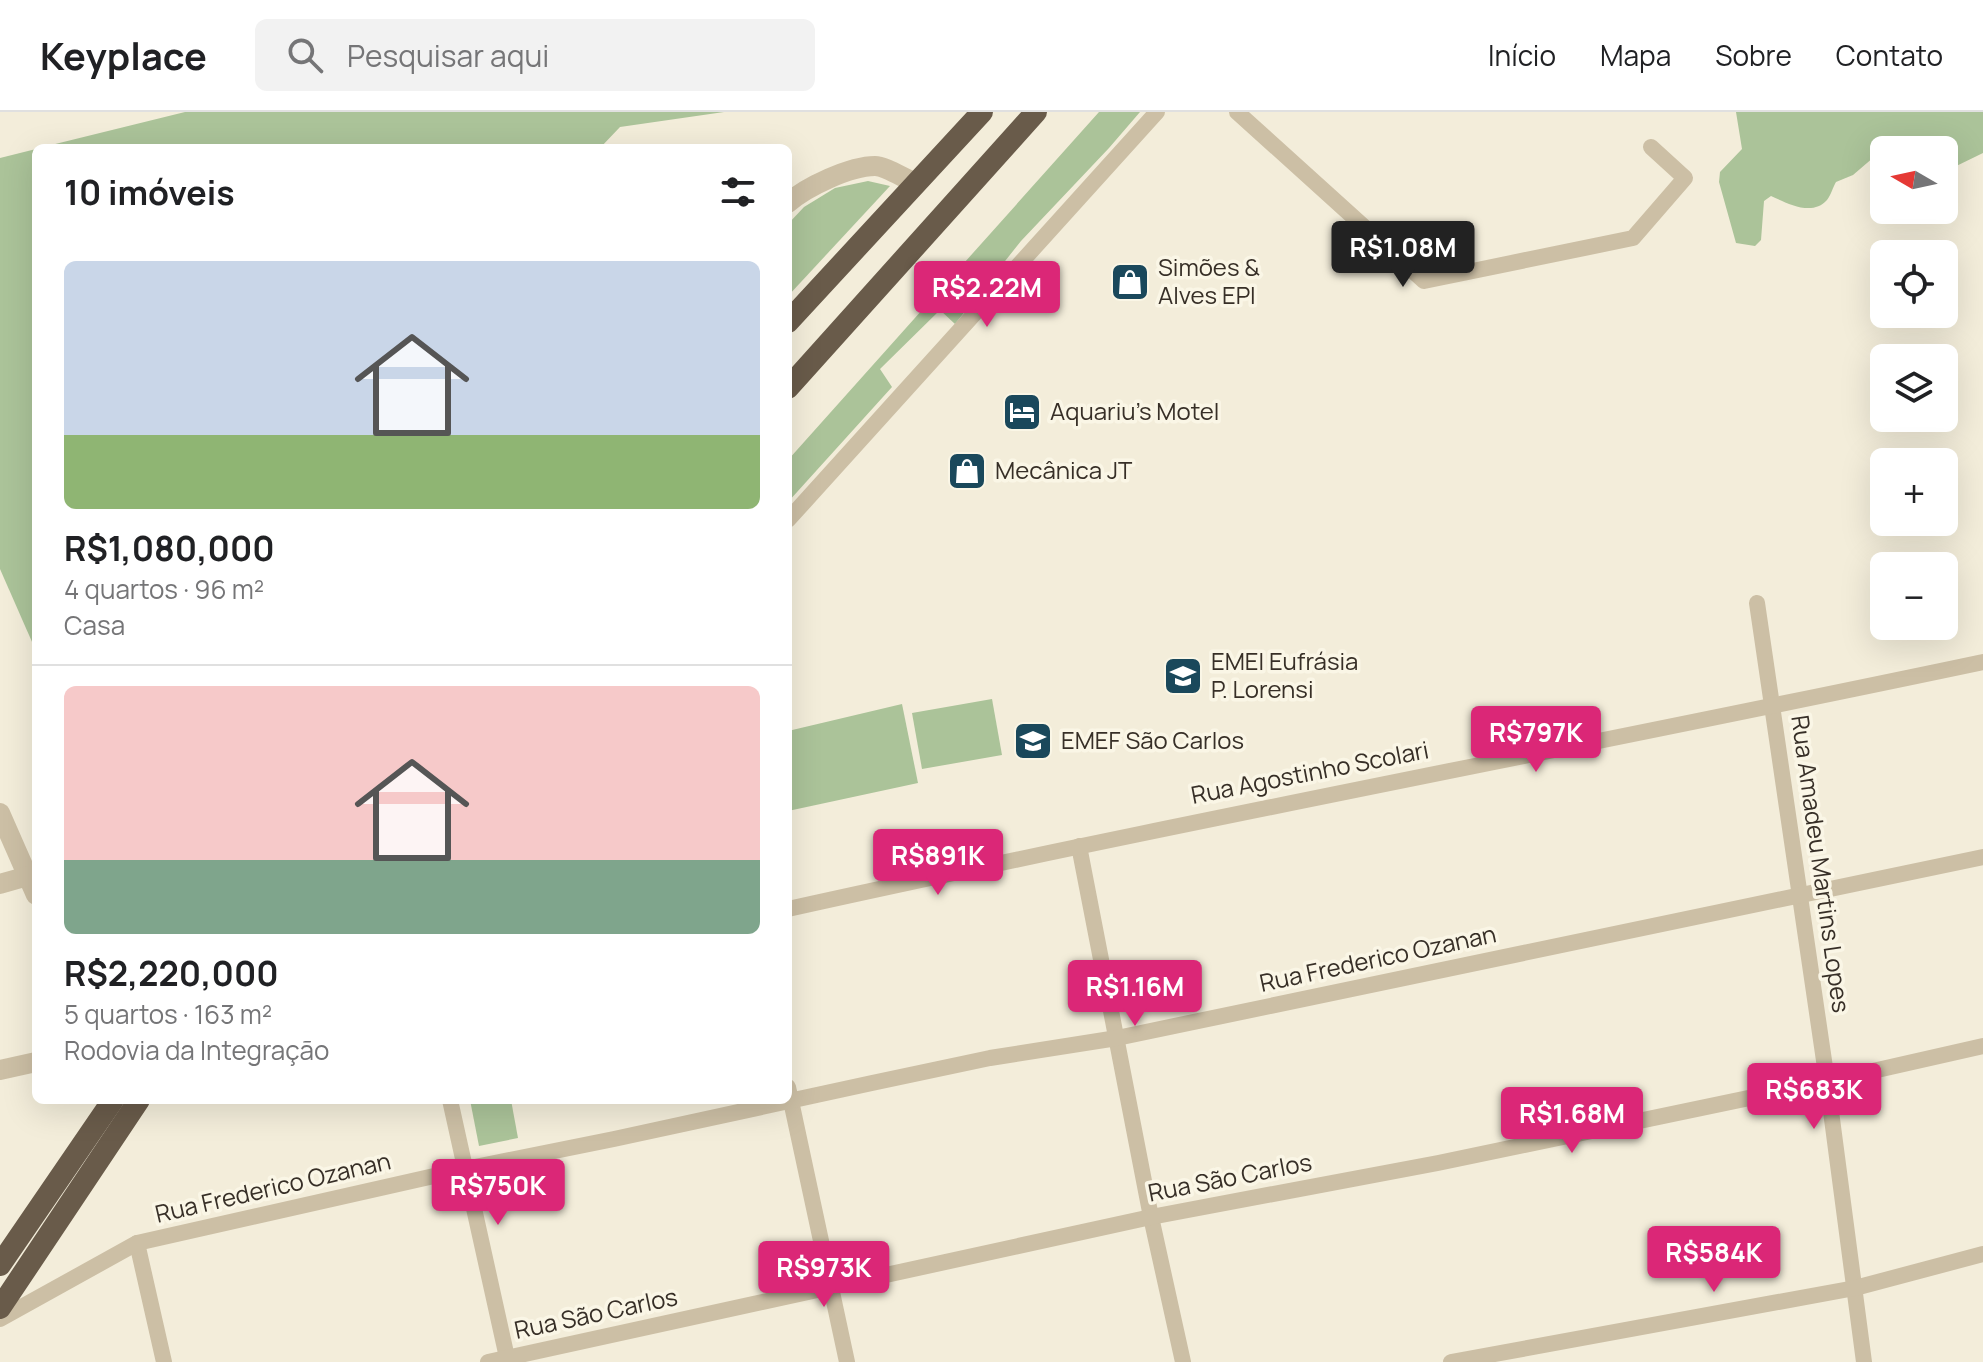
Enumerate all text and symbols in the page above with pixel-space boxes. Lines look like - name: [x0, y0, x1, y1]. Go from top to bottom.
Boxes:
- search box: [255, 19, 815, 91]
- text: Keyplace: [40, 29, 207, 81]
- icon: search: [283, 33, 327, 77]
- text: Pesquisar aqui: [347, 35, 549, 76]
- text: Início: [1488, 36, 1556, 74]
- text: Mapa: [1600, 36, 1671, 74]
- text: Sobre: [1715, 36, 1792, 74]
- text: Contato: [1836, 36, 1943, 74]
- north arrow: [1870, 136, 1958, 224]
- map controls: [1870, 136, 1958, 640]
- text: 10 imóveis: [64, 169, 235, 215]
- icon: filters: [716, 170, 760, 214]
- pin: R$1.08M: [1329, 221, 1477, 289]
- text: R$1.08M: [1350, 229, 1457, 265]
- button: locate: [1870, 240, 1958, 328]
- place label: Simões & Alves EPI: [1158, 250, 1260, 311]
- pin: R$2.22M: [913, 261, 1061, 329]
- shop icon: Simões & Alves EPI: [1109, 261, 1151, 303]
- text: R$2.22M: [932, 269, 1042, 305]
- icon: home: [340, 313, 484, 457]
- button: layers: [1870, 344, 1958, 432]
- hotel icon: Aquariu's Motel: [1001, 391, 1043, 433]
- place label: Aquariu's Motel: [1050, 394, 1219, 427]
- button: +: [1870, 448, 1958, 536]
- shop icon: Mecânica JT: [946, 450, 988, 492]
- place label: Mecânica JT: [995, 453, 1133, 486]
- text: R$1,080,000: [64, 525, 275, 571]
- button: −: [1870, 552, 1958, 640]
- text: 4 quartos · 96 m²: [64, 571, 264, 607]
- text: Casa: [64, 607, 125, 643]
- place label: EMEI Eufrásia P. Lorensi: [1211, 644, 1358, 705]
- school or university icon: EMEI Eufrásia P. Lorensi: [1162, 655, 1204, 697]
- pin: R$797K: [1471, 706, 1601, 774]
- street label: Rua Amadeu Martins Lopes: [1784, 713, 1859, 1015]
- text: R$797K: [1489, 714, 1583, 750]
- school or university icon: EMEF São Carlos: [1012, 720, 1054, 762]
- place label: EMEF São Carlos: [1061, 723, 1244, 756]
- street label: Rua Agostinho Scolari: [1188, 732, 1431, 811]
- icon: home: [340, 738, 484, 882]
- pin: R$891K: [873, 829, 1003, 897]
- text: R$891K: [891, 837, 985, 873]
- street label: Rua Frederico Ozanan: [1256, 916, 1499, 999]
- text: R$2,220,000: [64, 950, 279, 996]
- pin: R$1.16M: [1061, 960, 1209, 1028]
- text: R$1.16M: [1086, 968, 1184, 1004]
- text: 5 quartos · 163 m²: [64, 996, 272, 1032]
- text: Rodovia da Integração: [64, 1032, 329, 1068]
- pin: R$683K: [1749, 1063, 1879, 1131]
- text: R$683K: [1765, 1071, 1863, 1107]
- pin: R$1.68M: [1498, 1087, 1646, 1155]
- text: R$1.68M: [1519, 1095, 1625, 1131]
- street label: Rua Frederico Ozanan: [152, 1143, 394, 1230]
- street label: Rua São Carlos: [1145, 1144, 1314, 1209]
- pin: R$750K: [433, 1159, 563, 1227]
- text: R$750K: [450, 1167, 546, 1203]
- pin: R$584K: [1649, 1226, 1779, 1294]
- text: R$584K: [1665, 1234, 1763, 1270]
- pin: R$973K: [759, 1241, 889, 1309]
- text: R$973K: [776, 1249, 872, 1285]
- street label: Rua São Carlos: [511, 1279, 680, 1346]

